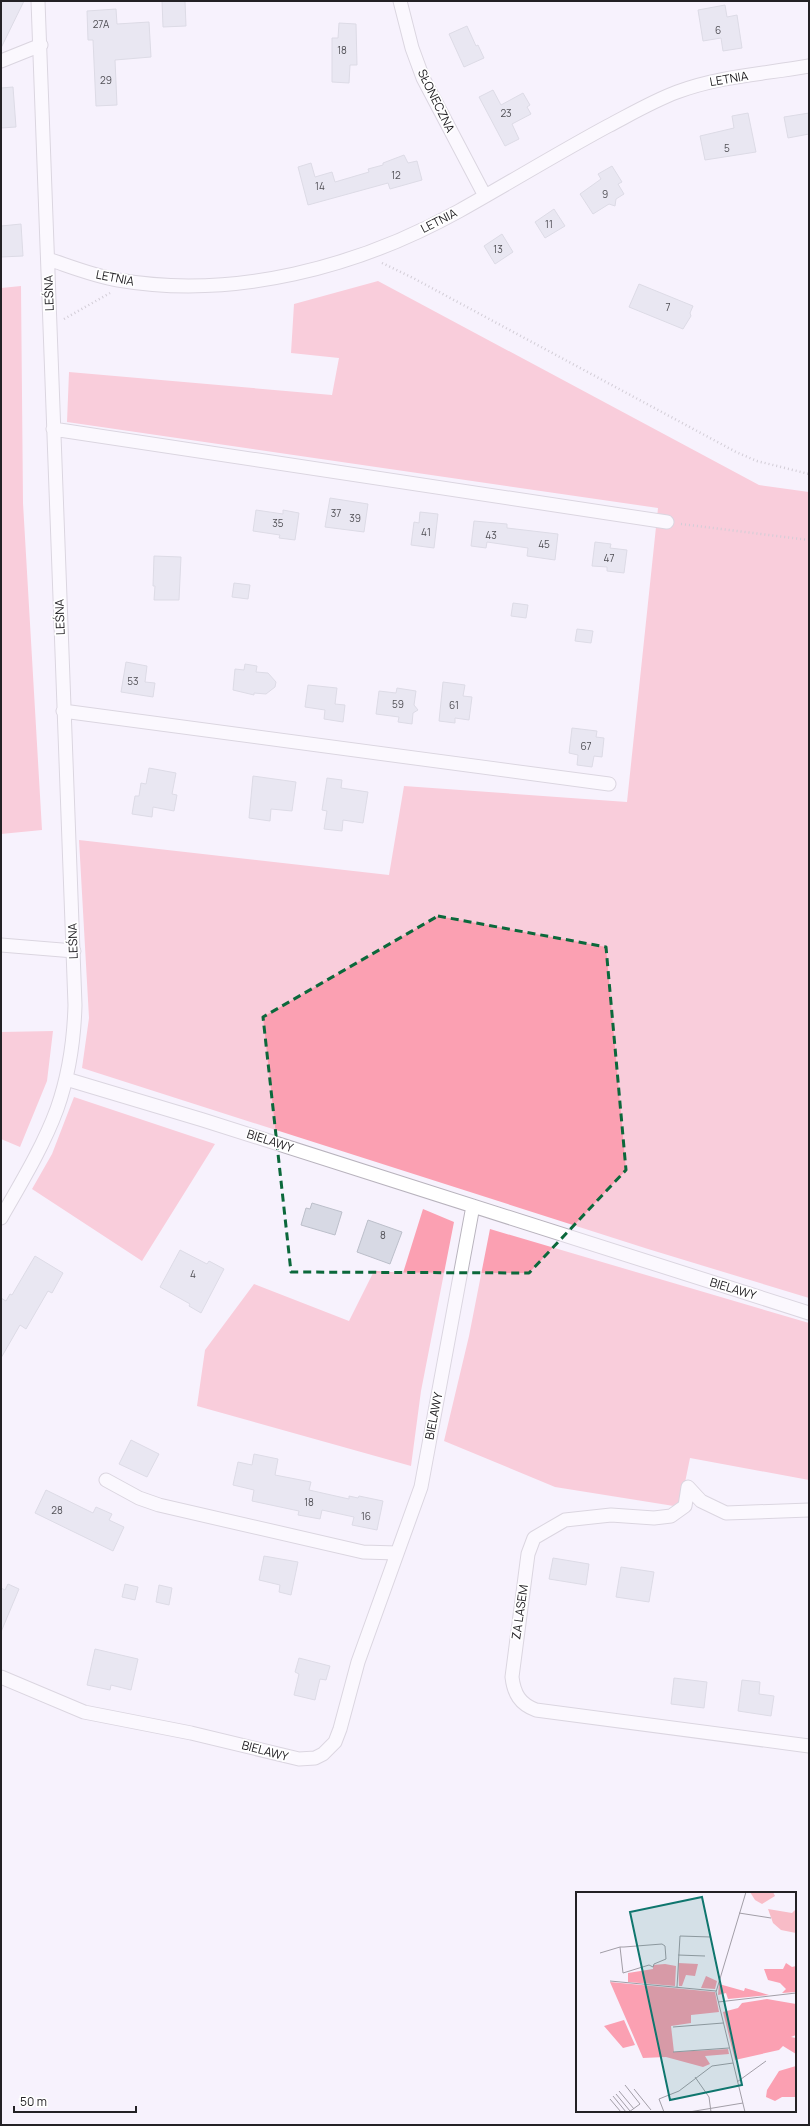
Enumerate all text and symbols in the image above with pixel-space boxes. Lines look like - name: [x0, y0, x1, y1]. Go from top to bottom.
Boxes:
- house number: 27A: [93, 17, 110, 31]
- house number: 6: [715, 23, 721, 37]
- house number: 18: [337, 43, 347, 57]
- street label: SŁONECZNA: [414, 66, 459, 136]
- street label: LETNIA: [708, 67, 750, 90]
- house number: 29: [100, 73, 112, 87]
- house number: 23: [500, 106, 512, 120]
- house number: 5: [724, 141, 730, 155]
- house number: 12: [391, 168, 401, 182]
- house number: 14: [315, 179, 325, 193]
- house number: 9: [602, 187, 608, 201]
- street label: LETNIA: [418, 204, 460, 237]
- house number: 11: [545, 217, 553, 231]
- house number: 13: [493, 242, 503, 256]
- street label: LETNIA: [94, 265, 136, 290]
- street label: LEŚNA: [39, 274, 58, 311]
- house number: 7: [665, 300, 671, 314]
- house number: 37: [331, 506, 341, 520]
- house number: 39: [349, 511, 361, 525]
- house number: 35: [272, 516, 284, 530]
- house number: 41: [421, 525, 431, 539]
- house number: 43: [485, 528, 497, 542]
- house number: 45: [538, 537, 550, 551]
- house number: 47: [604, 551, 614, 565]
- street label: LEŚNA: [50, 598, 69, 635]
- house number: 53: [127, 674, 139, 688]
- house number: 59: [392, 697, 404, 711]
- house number: 61: [449, 698, 459, 712]
- house number: 67: [580, 739, 592, 753]
- street label: LEŚNA: [63, 922, 82, 959]
- street label: BIELAWY: [245, 1125, 296, 1156]
- house number: 8: [380, 1228, 386, 1242]
- house number: 4: [190, 1267, 196, 1281]
- street label: BIELAWY: [708, 1273, 759, 1304]
- street label: BIELAWY: [421, 1391, 446, 1441]
- house number: 18: [304, 1495, 314, 1509]
- house number: 28: [51, 1503, 63, 1517]
- house number: 16: [361, 1509, 371, 1523]
- street label: ZA LASEM: [507, 1583, 532, 1640]
- street label: BIELAWY: [240, 1736, 291, 1765]
- inset map: [576, 1892, 796, 2112]
- scale bar: [14, 2088, 136, 2114]
- text: 50 m: [20, 2093, 47, 2110]

